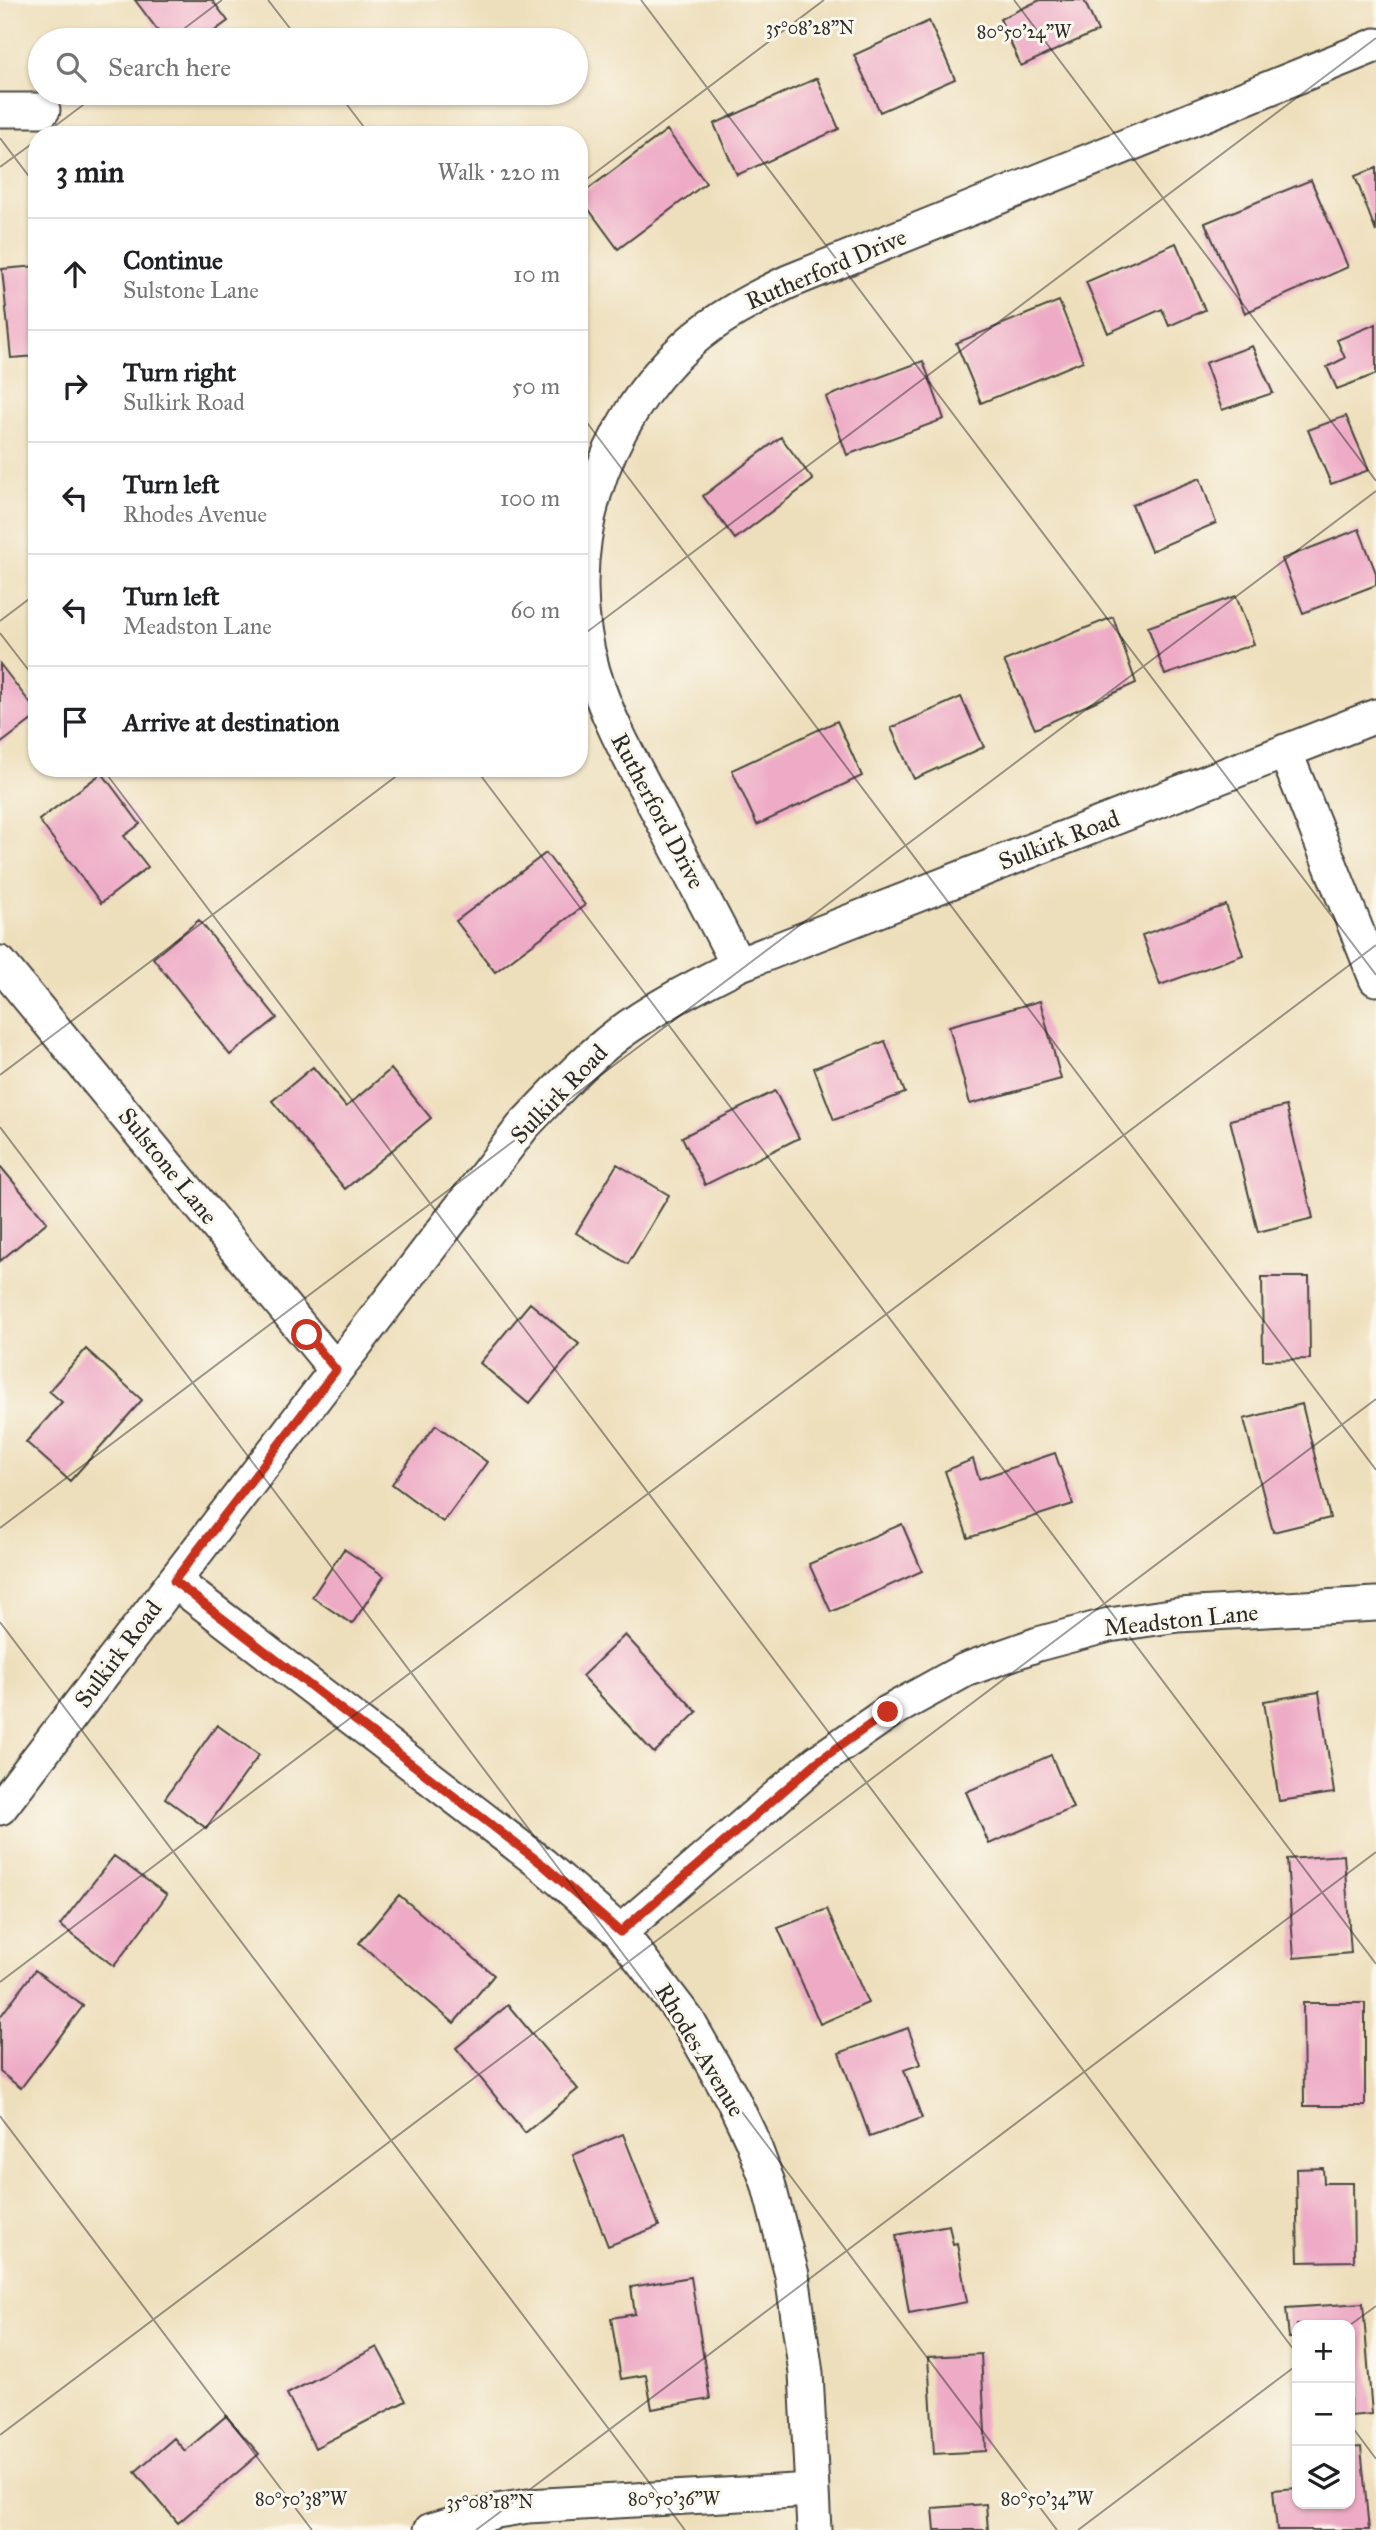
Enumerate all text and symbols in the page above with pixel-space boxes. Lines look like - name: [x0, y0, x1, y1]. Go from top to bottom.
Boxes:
- text: 35°08'28"N: [766, 17, 854, 39]
- text: 80°50'24"W: [977, 21, 1072, 43]
- search box: [28, 28, 588, 105]
- icon: search: [52, 48, 90, 86]
- text: Search here: [108, 51, 231, 83]
- text: 3 min: [56, 154, 124, 190]
- text: Walk · 220 m: [437, 158, 560, 186]
- street label: Rutherford Drive: [741, 222, 911, 316]
- text: Continue: [123, 244, 223, 276]
- icon: ahead: [56, 255, 94, 293]
- text: 10 m: [513, 260, 560, 288]
- text: Sulstone Lane: [123, 276, 259, 304]
- text: Turn right: [123, 356, 236, 388]
- icon: right: [56, 367, 94, 405]
- text: 50 m: [512, 372, 560, 400]
- text: Sulkirk Road: [123, 388, 245, 416]
- text: Turn left: [123, 468, 219, 500]
- icon: left: [56, 479, 94, 517]
- text: 100 m: [500, 484, 560, 512]
- text: Rhodes Avenue: [123, 500, 267, 528]
- text: Turn left: [123, 580, 219, 612]
- icon: left: [56, 591, 94, 629]
- text: 60 m: [511, 596, 560, 624]
- text: Meadston Lane: [123, 612, 272, 640]
- icon: arrive: [56, 703, 94, 741]
- text: Arrive at destination: [123, 706, 340, 738]
- street label: Rutherford Drive: [604, 728, 712, 894]
- street label: Sulkirk Road: [994, 803, 1124, 877]
- street label: Sulkirk Road: [504, 1038, 614, 1150]
- street label: Sulstone Lane: [112, 1102, 224, 1230]
- route start: [291, 1319, 322, 1350]
- street label: Sulkirk Road: [68, 1594, 168, 1714]
- street label: Meadston Lane: [1102, 1597, 1260, 1643]
- route end: [872, 1696, 903, 1727]
- street label: Rhodes Avenue: [648, 1978, 752, 2122]
- map controls: [1292, 2320, 1355, 2509]
- button: +: [1292, 2320, 1355, 2383]
- button: −: [1292, 2383, 1355, 2446]
- button: layers: [1292, 2446, 1355, 2509]
- text: 80°50'38"W: [255, 2488, 348, 2510]
- text: 80°50'36"W: [628, 2488, 721, 2510]
- text: 80°50'34"W: [1001, 2488, 1094, 2510]
- text: 35°08'18"N: [447, 2491, 533, 2513]

